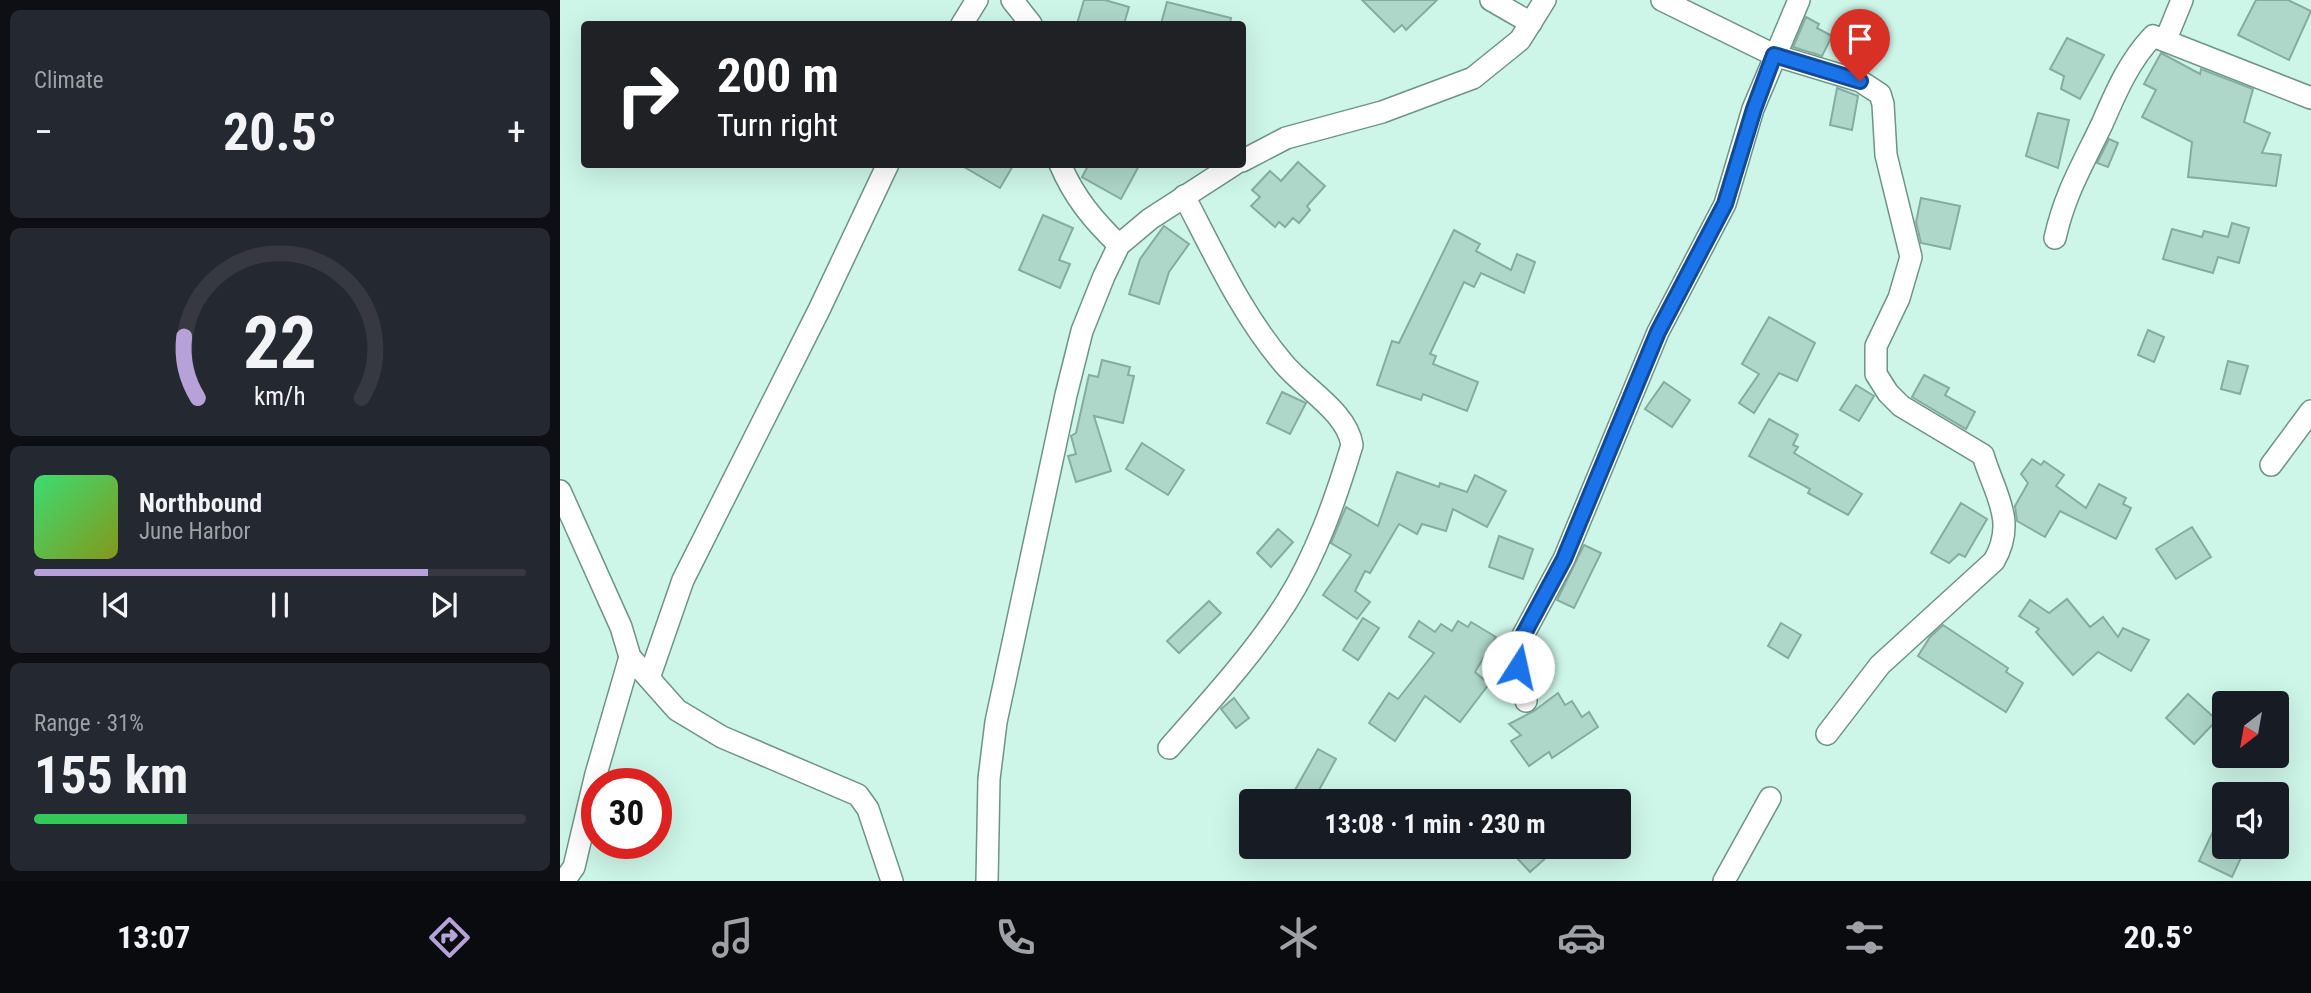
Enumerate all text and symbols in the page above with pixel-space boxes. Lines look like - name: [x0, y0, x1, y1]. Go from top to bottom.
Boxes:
- pin: [1830, 9, 1890, 81]
- icon: arrive: [1841, 20, 1879, 58]
- text: 200 m: [717, 47, 839, 104]
- icon: right: [602, 49, 693, 140]
- text: Climate: [34, 67, 104, 94]
- text: 20.5°: [223, 102, 337, 163]
- text: Turn right: [717, 106, 838, 144]
- text: −: [34, 110, 53, 154]
- text: +: [507, 110, 526, 154]
- text: 22: [243, 300, 317, 386]
- text: km/h: [254, 381, 306, 410]
- text: Northbound: [139, 488, 262, 518]
- text: June Harbor: [139, 518, 251, 545]
- icon: previous: [97, 586, 135, 624]
- icon: pause: [261, 586, 299, 624]
- icon: next: [425, 586, 463, 624]
- position arrow: [1481, 630, 1555, 704]
- north arrow: [2212, 691, 2289, 768]
- map controls: [2212, 691, 2289, 859]
- text: Range · 31%: [34, 710, 144, 737]
- text: 155 km: [34, 745, 188, 806]
- speed limit sign: 30: [581, 768, 672, 859]
- button: sound: [2212, 782, 2289, 859]
- text: 13:08 · 1 min · 230 m: [1325, 809, 1545, 839]
- icon: directions: [425, 913, 474, 962]
- icon: music: [708, 913, 757, 962]
- icon: phone: [991, 913, 1040, 962]
- icon: climate: [1274, 913, 1323, 962]
- icon: car: [1557, 913, 1606, 962]
- icon: filters: [1840, 913, 1889, 962]
- text: 13:07: [117, 918, 191, 956]
- text: 20.5°: [2124, 918, 2194, 956]

